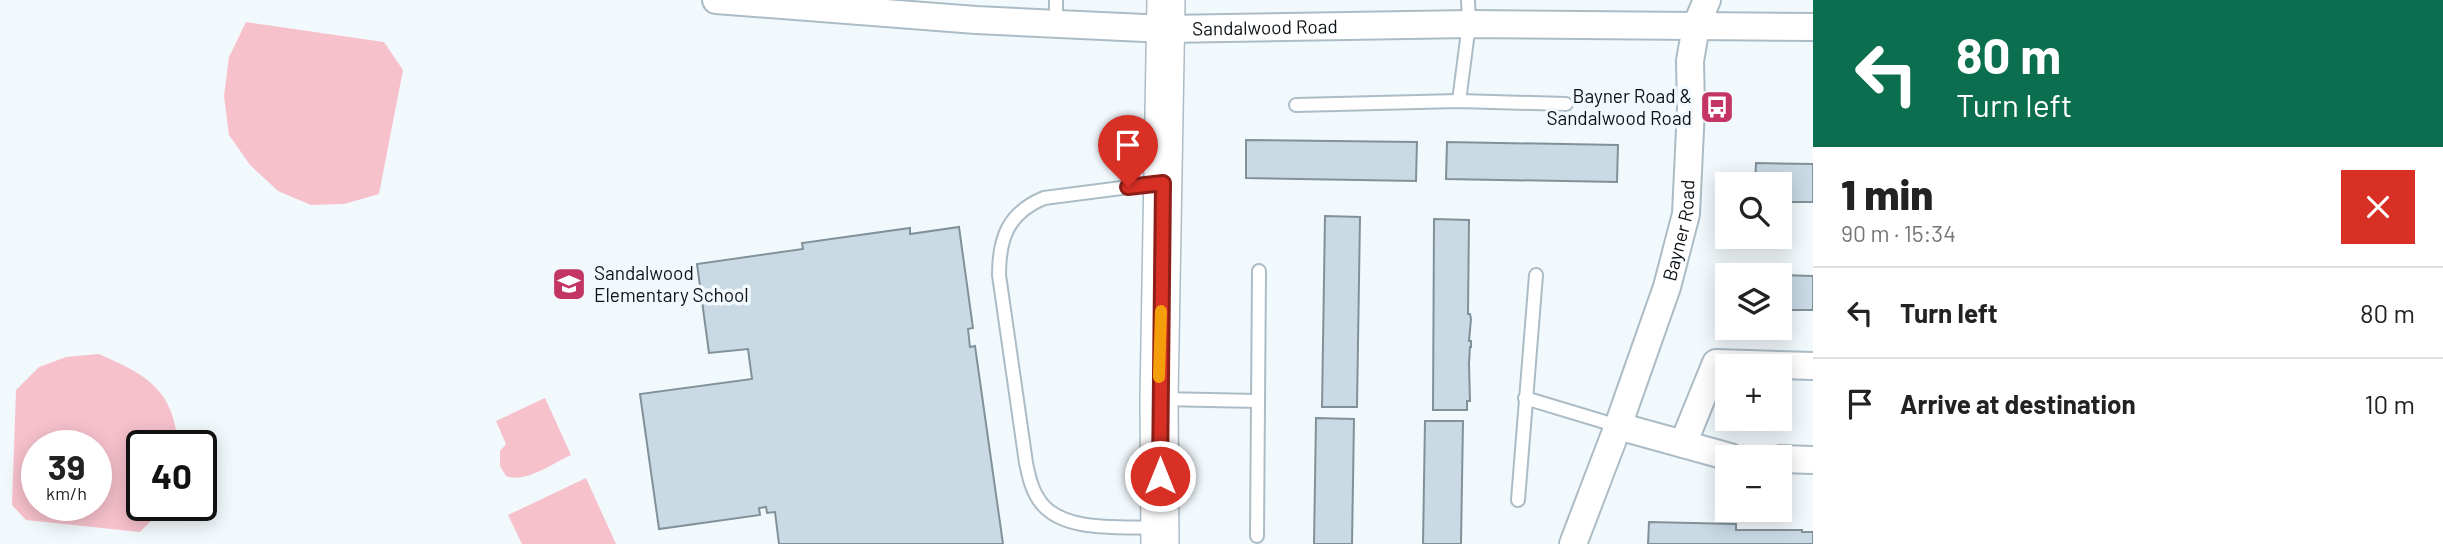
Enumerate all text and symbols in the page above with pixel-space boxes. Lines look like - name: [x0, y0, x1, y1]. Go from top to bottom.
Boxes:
- street label: Sandalwood Road: [1192, 14, 1338, 40]
- text: 80 m: [1956, 25, 2061, 84]
- icon: left: [1841, 28, 1932, 119]
- place label: Bayner Road & Sandalwood Road: [1546, 84, 1692, 129]
- text: Turn left: [1956, 85, 2073, 123]
- bus stop icon: Bayner Road & Sandalwood Road: [1698, 88, 1736, 126]
- pin: [1098, 115, 1158, 187]
- icon: arrive: [1109, 126, 1147, 164]
- text: 1 min: [1841, 168, 1933, 218]
- button: close: [2341, 170, 2415, 244]
- map controls: [1715, 172, 1792, 522]
- button: search: [1715, 172, 1792, 249]
- street label: Bayner Road: [1657, 179, 1699, 283]
- text: 90 m · 15:34: [1841, 219, 1956, 247]
- place label: Sandalwood Elementary School: [594, 261, 749, 306]
- button: layers: [1715, 263, 1792, 340]
- school or university icon: Sandalwood Elementary School: [550, 265, 588, 303]
- icon: left: [1841, 294, 1879, 332]
- text: Turn left: [1900, 297, 1998, 328]
- text: 80 m: [2360, 297, 2415, 328]
- button: +: [1715, 354, 1792, 431]
- icon: arrive: [1841, 385, 1879, 423]
- text: Arrive at destination: [1900, 388, 2136, 419]
- text: 10 m: [2365, 388, 2415, 419]
- speed limit sign: 40: [126, 430, 217, 521]
- position arrow: [1123, 439, 1197, 513]
- text: 39: [48, 445, 85, 487]
- button: −: [1715, 445, 1792, 522]
- text: km/h: [46, 482, 87, 504]

